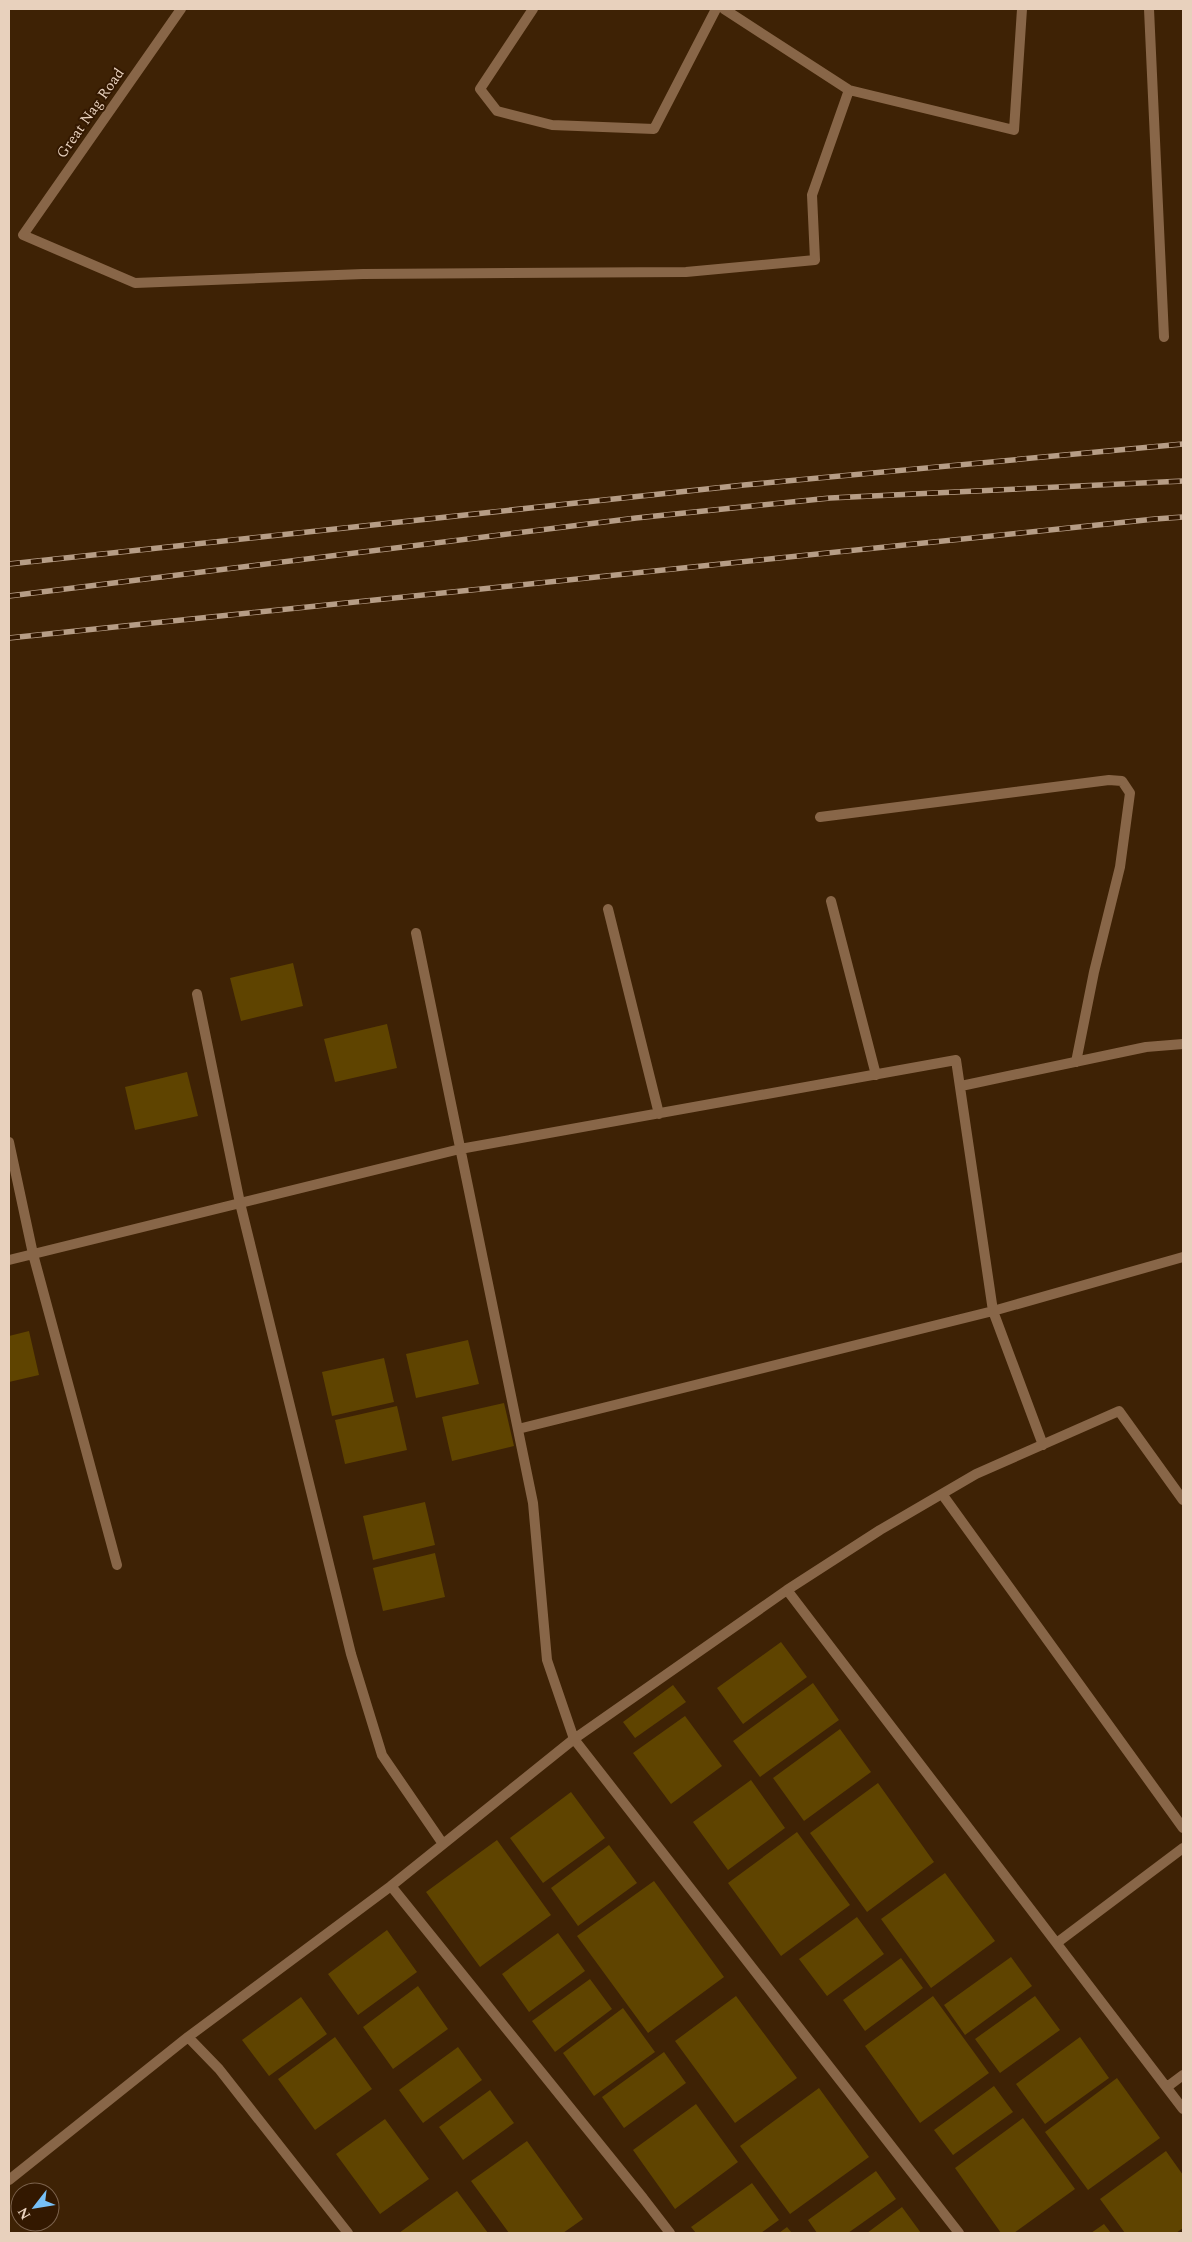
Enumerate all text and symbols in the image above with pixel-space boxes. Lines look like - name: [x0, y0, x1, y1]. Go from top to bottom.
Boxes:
- street label: Great Nag Road: [51, 63, 130, 163]
- north arrow: [10, 2182, 60, 2232]
- text: N: [12, 2203, 36, 2224]

